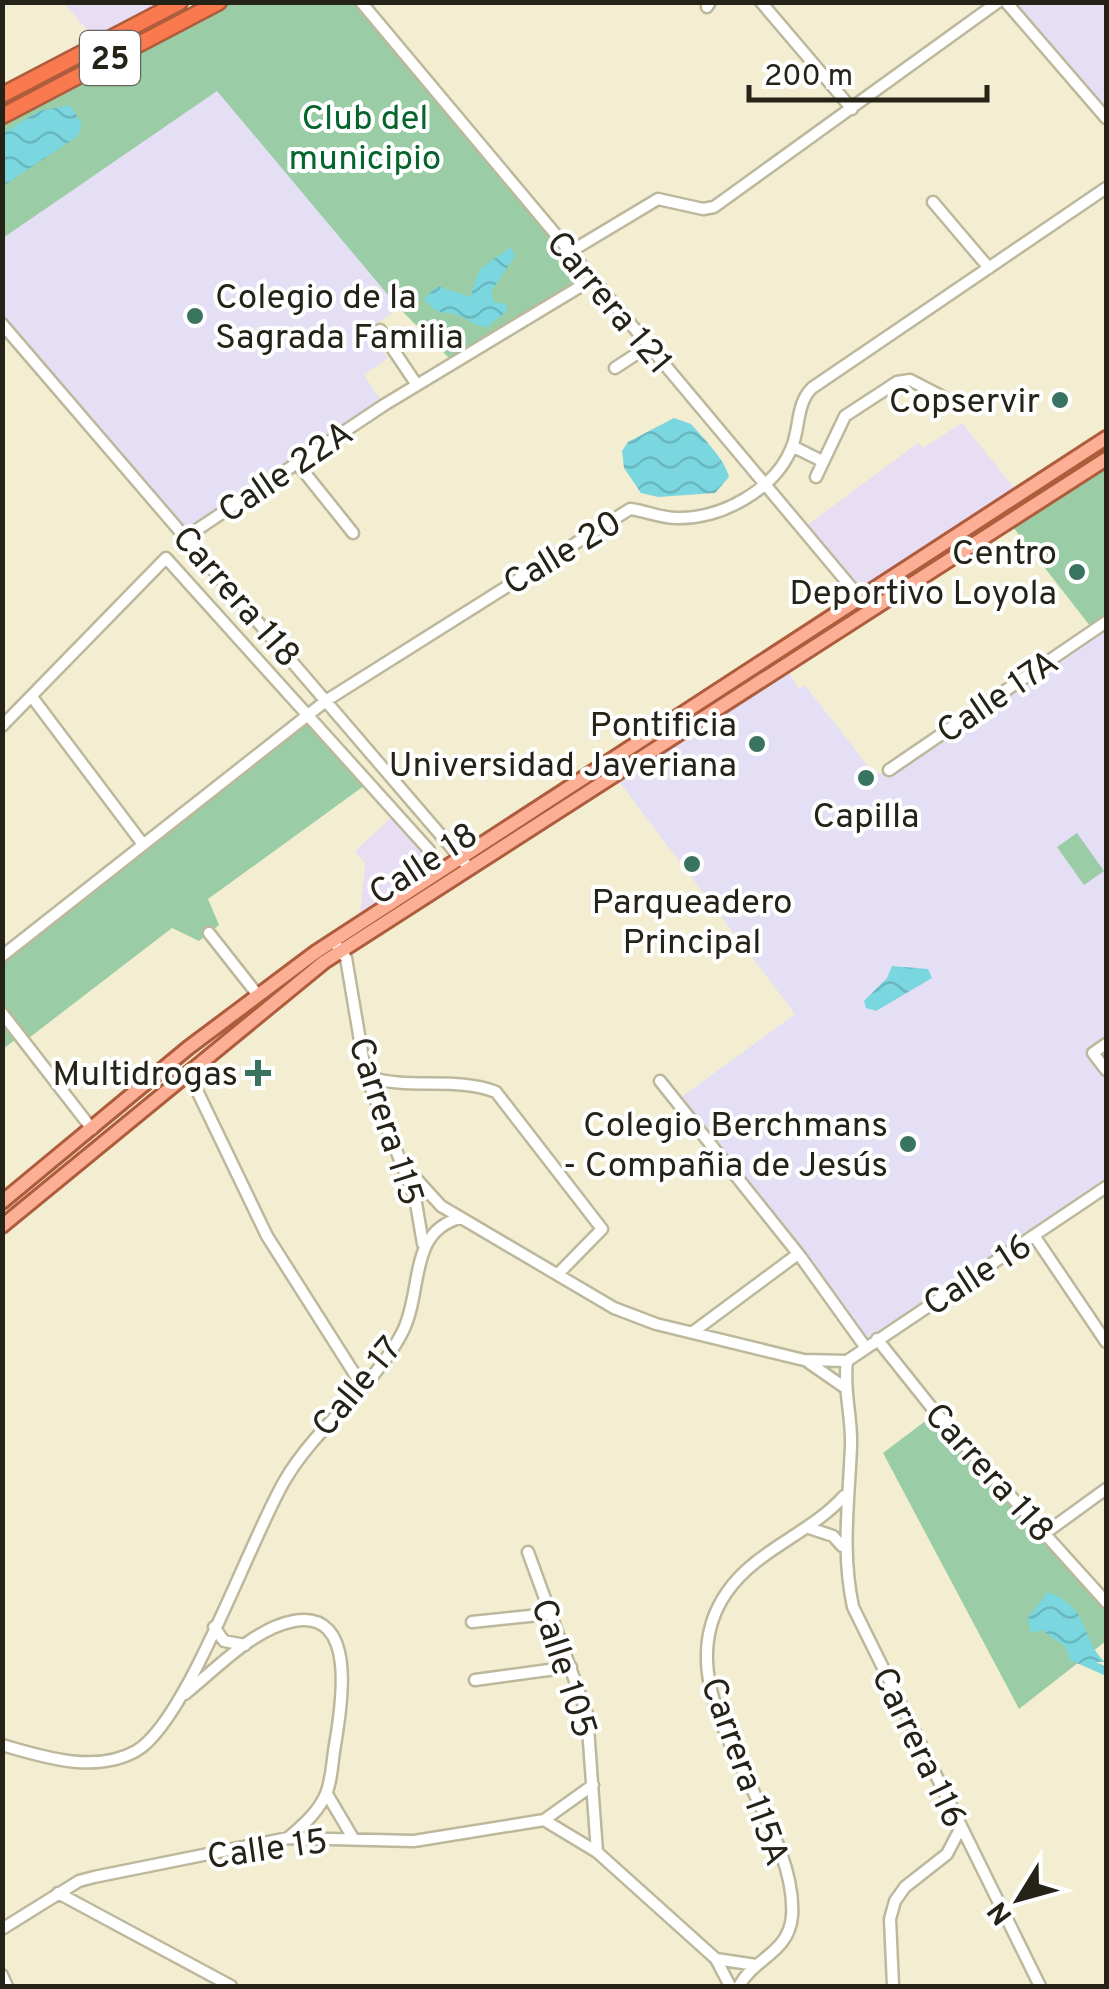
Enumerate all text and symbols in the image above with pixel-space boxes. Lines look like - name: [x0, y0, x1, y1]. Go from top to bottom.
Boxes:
- road number: 25: [80, 31, 140, 85]
- scale bar: [749, 40, 986, 102]
- text: 200 m: [764, 59, 853, 96]
- park label: Club del municipio: [289, 98, 441, 182]
- street label: Carrera 121: [535, 223, 680, 385]
- place label: Colegio de la Sagrada Familia: [215, 277, 464, 361]
- marker: Colegio de la Sagrada Familia: [184, 305, 206, 327]
- place label: Copservir: [889, 381, 1040, 425]
- marker: Copservir: [1049, 389, 1071, 411]
- street label: Calle 22A: [211, 412, 362, 535]
- street label: Calle 20: [496, 502, 631, 607]
- street label: Carrera 118: [161, 518, 308, 678]
- place label: Centro Deportivo Loyola: [789, 533, 1057, 617]
- marker: Centro Deportivo Loyola: [1066, 561, 1088, 583]
- street label: Calle 17A: [929, 642, 1068, 755]
- place label: Pontificia Universidad Javeriana: [388, 705, 737, 789]
- marker: Pontificia Universidad Javeriana: [746, 733, 768, 755]
- marker: Capilla: [855, 767, 877, 789]
- place label: Capilla: [813, 796, 919, 840]
- street label: Calle 18: [362, 814, 487, 917]
- marker: Parqueadero Principal: [681, 853, 703, 875]
- place label: Parqueadero Principal: [592, 882, 792, 966]
- street label: Carrera 115: [336, 1032, 432, 1212]
- place label: Multidrogas: [52, 1054, 238, 1098]
- marker: Multidrogas: [247, 1062, 269, 1084]
- place label: Colegio Berchmans - Compañia de Jesús: [563, 1105, 888, 1189]
- marker: Colegio Berchmans - Compañia de Jesús: [897, 1133, 919, 1155]
- street label: Calle 16: [916, 1225, 1041, 1328]
- street label: Calle 17: [304, 1329, 413, 1447]
- street label: Carrera 118: [913, 1395, 1062, 1553]
- street label: Calle 105: [519, 1594, 605, 1744]
- street label: Carrera 116: [860, 1661, 975, 1836]
- street label: Carrera 115A: [689, 1672, 798, 1872]
- street label: Calle 15: [204, 1821, 331, 1881]
- north arrow: [969, 1849, 1069, 1949]
- text: N: [981, 1893, 1022, 1931]

